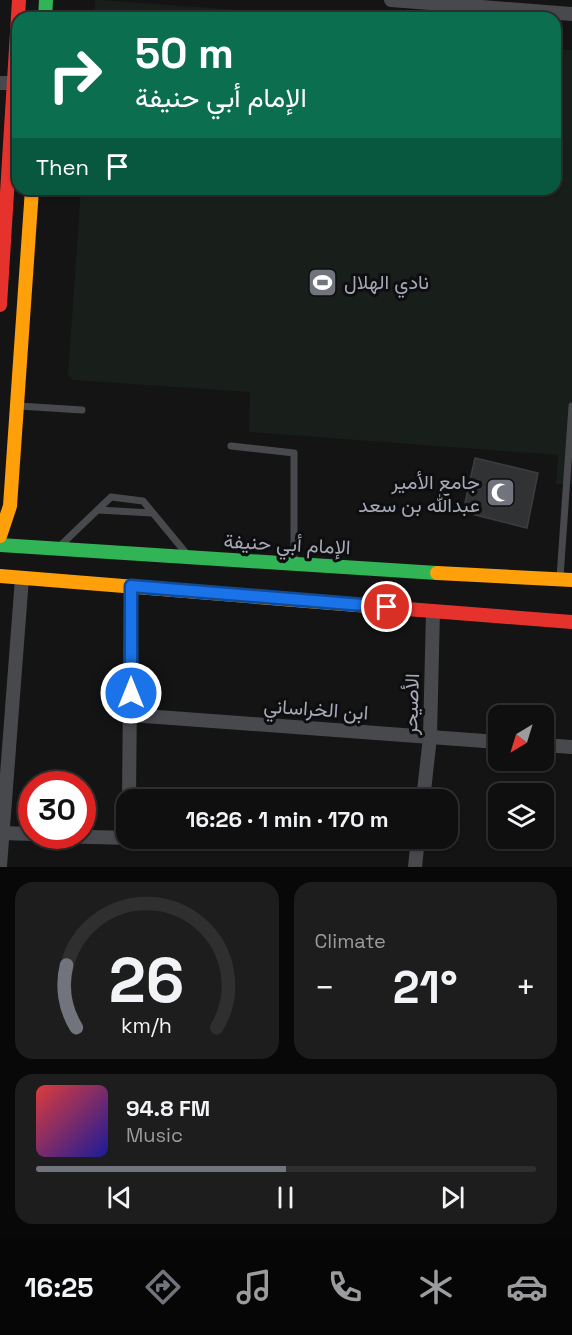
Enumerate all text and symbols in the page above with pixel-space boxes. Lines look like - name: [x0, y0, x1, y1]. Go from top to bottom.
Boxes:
- text: 50 m: [135, 27, 234, 80]
- icon: right: [36, 36, 114, 114]
- text: الإمام أبي حنيفة: [135, 80, 307, 115]
- icon: arrive: [101, 150, 134, 183]
- text: Then: [36, 153, 89, 181]
- sports icon: نادي الهلال: [307, 266, 339, 298]
- place label: نادي الهلال: [344, 269, 429, 299]
- place label: جامع الأمير عبدالله بن سعد: [358, 469, 480, 518]
- mosque icon: جامع الأمير عبدالله بن سعد: [485, 477, 517, 509]
- street label: الإمام أبي حنيفة: [223, 528, 351, 564]
- pin: [361, 581, 412, 632]
- icon: arrive: [370, 590, 403, 623]
- position arrow: [99, 661, 163, 725]
- street label: الأصيحر: [397, 673, 425, 736]
- street label: ابن الخراساني: [263, 692, 369, 730]
- north arrow: [488, 705, 554, 771]
- map controls: [488, 705, 554, 849]
- speed limit sign: 30: [18, 771, 96, 849]
- button: layers: [488, 783, 554, 849]
- text: 16:26 · 1 min · 170 m: [185, 805, 389, 833]
- text: Climate: [315, 928, 386, 954]
- text: 26: [109, 941, 185, 1020]
- text: 21°: [393, 959, 458, 1016]
- text: −: [315, 967, 335, 1009]
- text: +: [516, 967, 536, 1009]
- text: km/h: [121, 1012, 172, 1039]
- text: 94.8 FM: [126, 1094, 210, 1122]
- text: Music: [126, 1122, 183, 1148]
- icon: previous: [103, 1181, 136, 1214]
- icon: pause: [269, 1181, 302, 1214]
- icon: next: [436, 1181, 469, 1214]
- icon: directions: [142, 1266, 184, 1308]
- icon: music: [233, 1266, 275, 1308]
- icon: phone: [324, 1266, 366, 1308]
- icon: climate: [415, 1266, 457, 1308]
- icon: car: [506, 1266, 548, 1308]
- text: 16:25: [24, 1270, 94, 1305]

